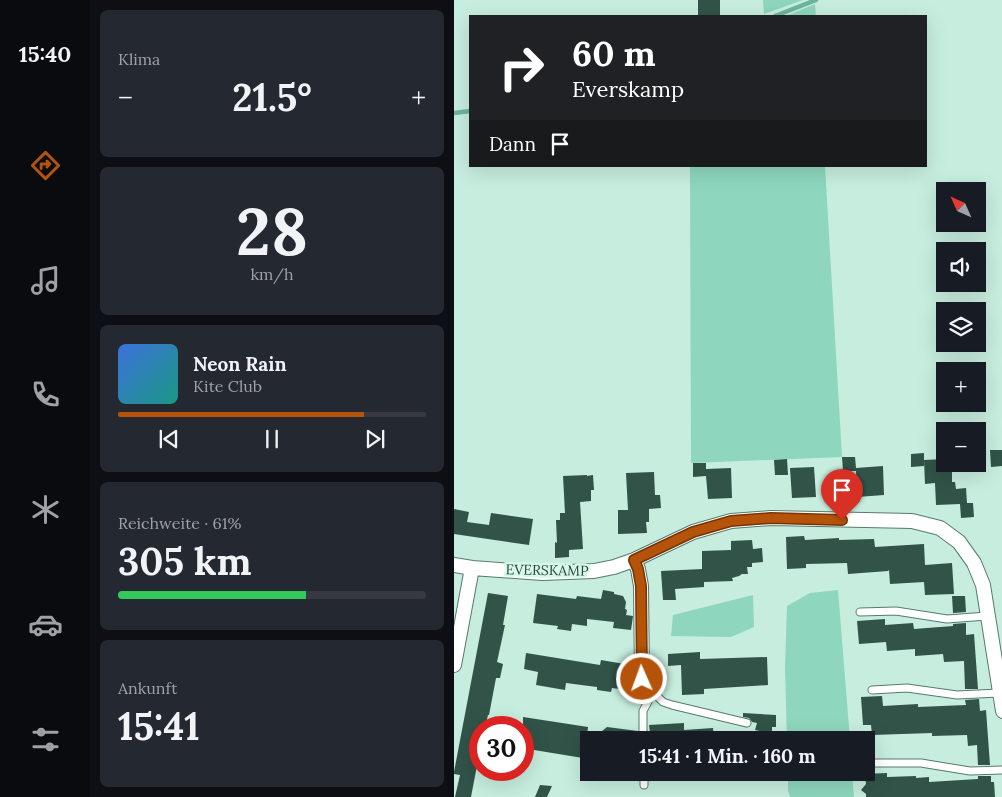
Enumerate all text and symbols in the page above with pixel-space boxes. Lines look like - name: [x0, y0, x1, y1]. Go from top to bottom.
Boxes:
- text: 60 m: [572, 31, 656, 76]
- icon: right: [489, 35, 554, 100]
- text: 15:40: [19, 40, 71, 68]
- text: Klima: [118, 49, 160, 69]
- text: 21.5°: [232, 73, 312, 121]
- text: Everskamp: [572, 75, 684, 103]
- text: −: [118, 80, 133, 116]
- text: +: [411, 80, 426, 116]
- icon: arrive: [546, 130, 574, 158]
- text: Dann: [489, 132, 536, 156]
- icon: directions: [28, 148, 63, 183]
- north arrow: [936, 182, 986, 232]
- map controls: [936, 182, 986, 472]
- text: 28: [236, 190, 308, 273]
- button: sound: [936, 242, 986, 292]
- icon: music: [28, 263, 63, 298]
- text: km/h: [250, 264, 294, 284]
- button: layers: [936, 302, 986, 352]
- text: Neon Rain: [193, 352, 287, 376]
- button: +: [936, 362, 986, 412]
- text: Kite Club: [193, 376, 262, 396]
- icon: phone: [28, 377, 63, 412]
- button: −: [936, 422, 986, 472]
- icon: previous: [155, 425, 183, 453]
- icon: pause: [258, 425, 286, 453]
- icon: next: [361, 425, 389, 453]
- pin: [821, 469, 863, 520]
- icon: arrive: [828, 476, 856, 504]
- icon: climate: [28, 492, 63, 527]
- text: Reichweite · 61%: [118, 513, 241, 533]
- text: 305 km: [118, 537, 252, 585]
- street label: EVERSKAMP: [505, 560, 589, 580]
- icon: car: [28, 607, 63, 642]
- position arrow: [615, 652, 667, 704]
- text: Ankunft: [118, 678, 177, 698]
- text: 15:41: [118, 702, 200, 750]
- speed limit sign: 30: [469, 716, 534, 781]
- icon: filters: [28, 722, 63, 757]
- text: 15:41 · 1 Min. · 160 m: [639, 744, 816, 768]

